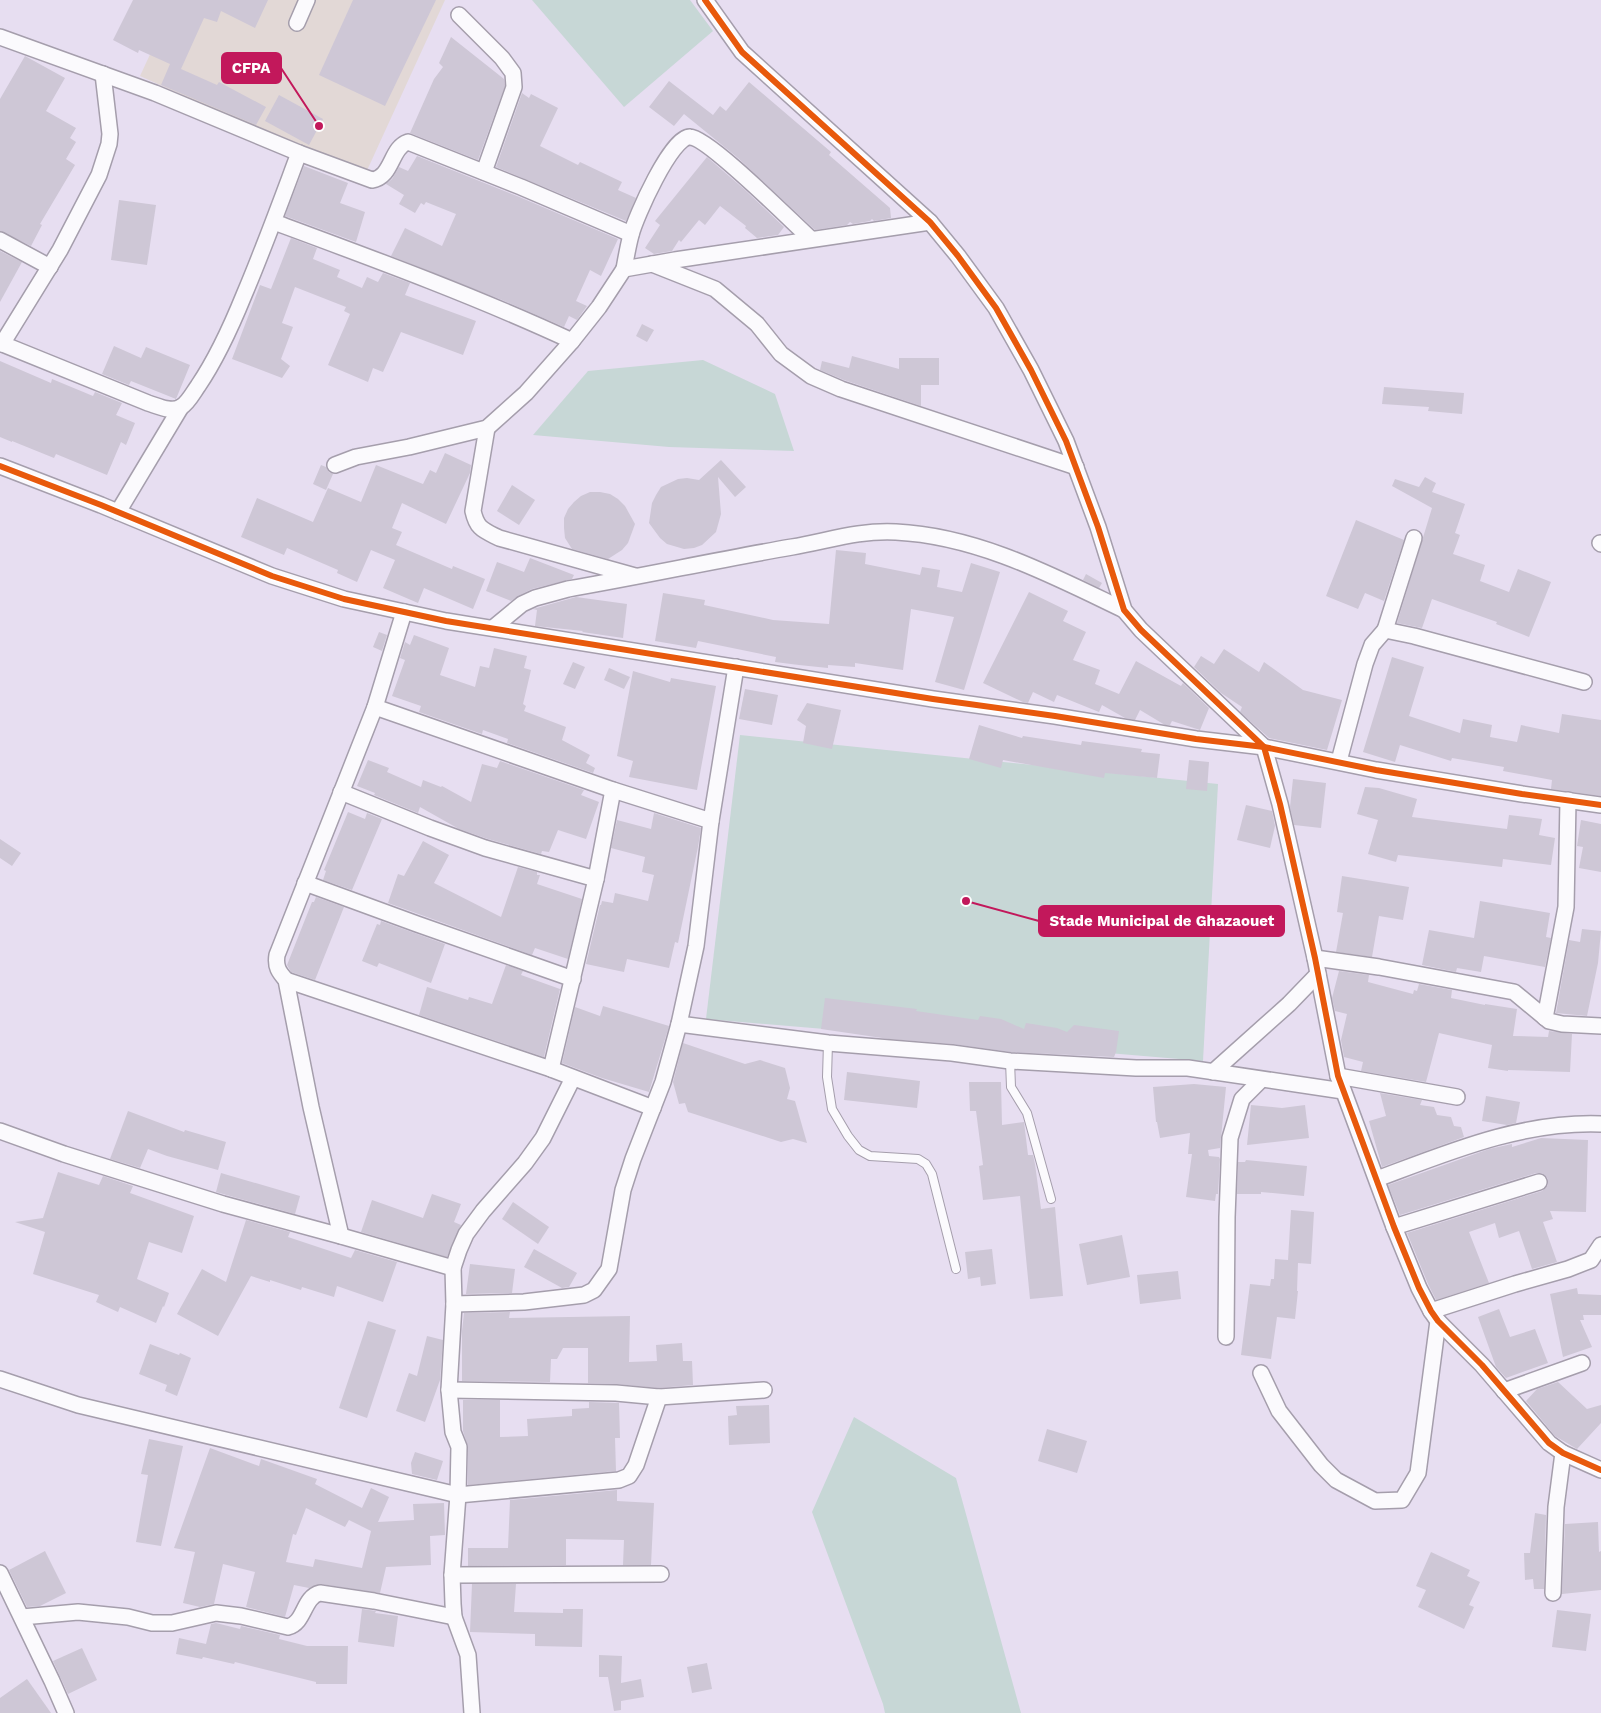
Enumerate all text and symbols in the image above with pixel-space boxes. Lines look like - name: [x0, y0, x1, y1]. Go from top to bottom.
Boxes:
- callout: CFPA: [222, 53, 281, 83]
- text: CFPA: [232, 59, 271, 77]
- callout: Stade Municipal de Ghazaouet: [1039, 906, 1284, 936]
- text: Stade Municipal de Ghazaouet: [1050, 912, 1275, 930]

